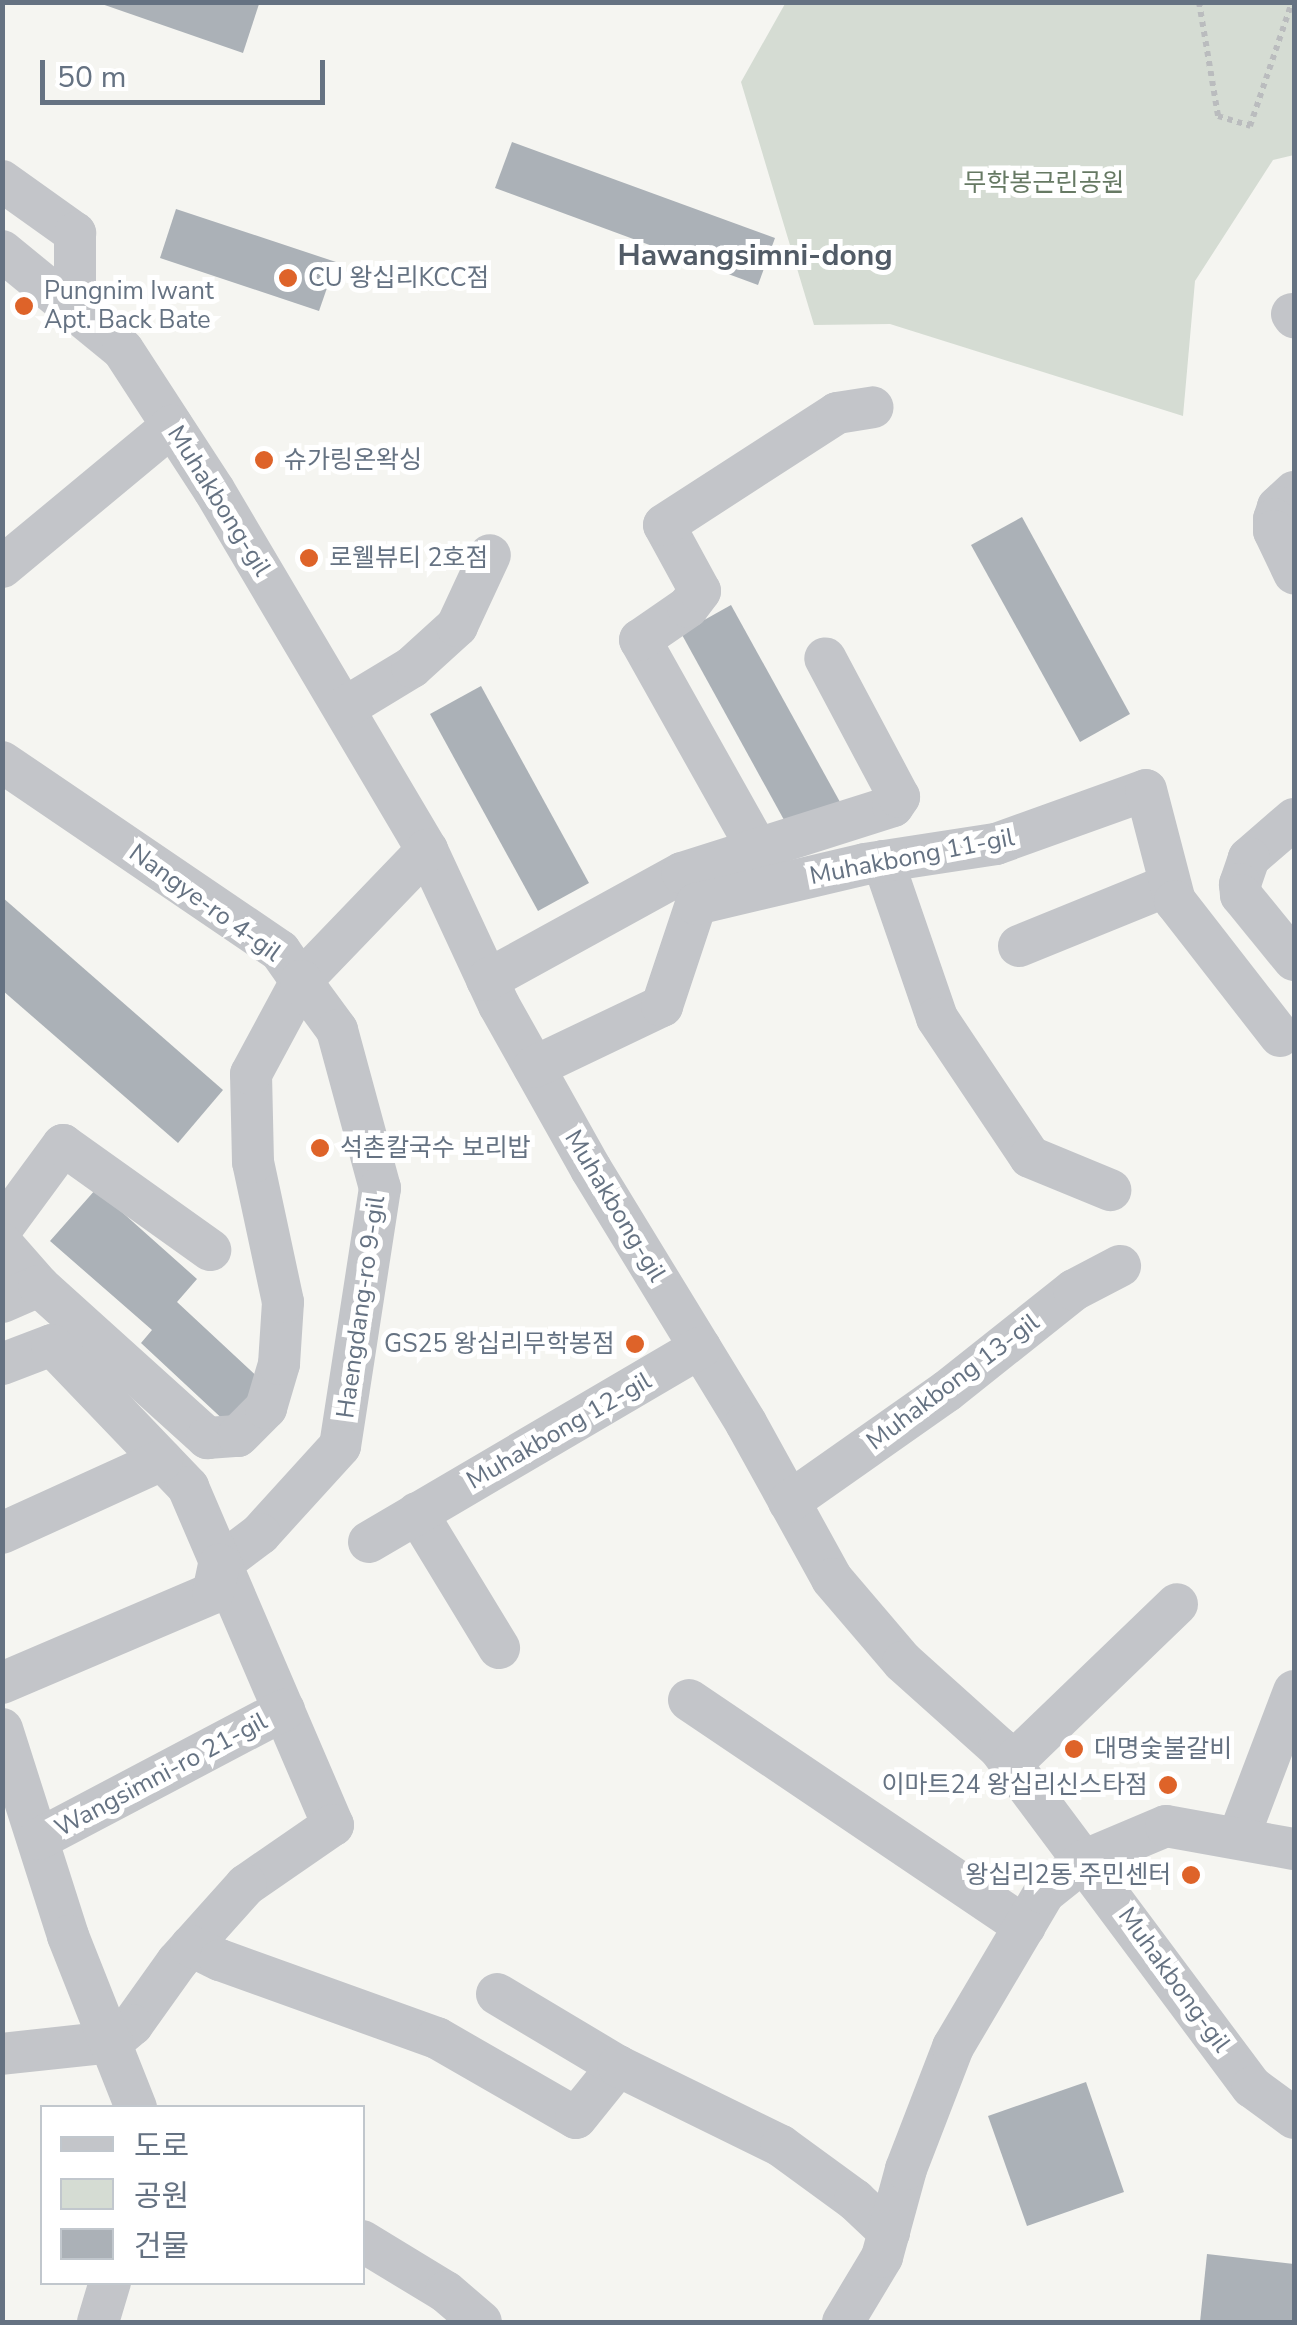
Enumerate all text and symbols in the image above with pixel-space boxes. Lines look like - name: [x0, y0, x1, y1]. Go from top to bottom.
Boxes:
- scale bar: [45, 40, 330, 102]
- text: 50 m: [57, 57, 126, 98]
- park label: 무학봉근린공원: [964, 168, 1124, 198]
- district label: Hawangsimni-dong: [617, 238, 893, 274]
- place label: CU 왕십리KCC점: [308, 263, 489, 293]
- marker: CU 왕십리KCC점: [277, 267, 299, 289]
- place label: Pungnim Iwant Apt. Back Bate: [44, 277, 214, 336]
- marker: Pungnim Iwant Apt. Back Bate: [13, 295, 35, 317]
- street label: Muhakbong-gil: [161, 420, 277, 582]
- place label: 슈가링온왁싱: [284, 445, 422, 475]
- marker: 슈가링온왁싱: [253, 449, 275, 471]
- place label: 로웰뷰티 2호점: [329, 543, 488, 573]
- marker: 로웰뷰티 2호점: [298, 547, 320, 569]
- street label: Muhakbong 11-gil: [807, 822, 1017, 892]
- street label: Nangye-ro 4-gil: [123, 838, 287, 968]
- street label: Muhakbong-gil: [558, 1125, 672, 1287]
- place label: 석촌칼국수 보리밥: [340, 1133, 530, 1163]
- marker: 석촌칼국수 보리밥: [309, 1137, 331, 1159]
- street label: Haengdang-ro 9-gil: [331, 1194, 391, 1420]
- street label: Muhakbong 13-gil: [861, 1307, 1045, 1457]
- place label: GS25 왕십리무학봉점: [384, 1329, 615, 1359]
- marker: GS25 왕십리무학봉점: [624, 1333, 646, 1355]
- street label: Muhakbong 12-gil: [461, 1366, 657, 1496]
- street label: Wangsimni-ro 21-gil: [50, 1706, 272, 1844]
- place label: 대명숯불갈비: [1094, 1734, 1232, 1764]
- marker: 대명숯불갈비: [1063, 1738, 1085, 1760]
- place label: 이마트24 왕십리신스타점: [882, 1770, 1148, 1800]
- marker: 이마트24 왕십리신스타점: [1157, 1774, 1179, 1796]
- place label: 왕십리2동 주민센터: [966, 1860, 1171, 1890]
- marker: 왕십리2동 주민센터: [1180, 1864, 1202, 1886]
- street label: Muhakbong-gil: [1111, 1902, 1237, 2058]
- legend: [40, 2105, 365, 2285]
- text: 도로: [134, 2126, 189, 2167]
- text: 공원: [134, 2176, 189, 2217]
- text: 건물: [134, 2226, 189, 2267]

